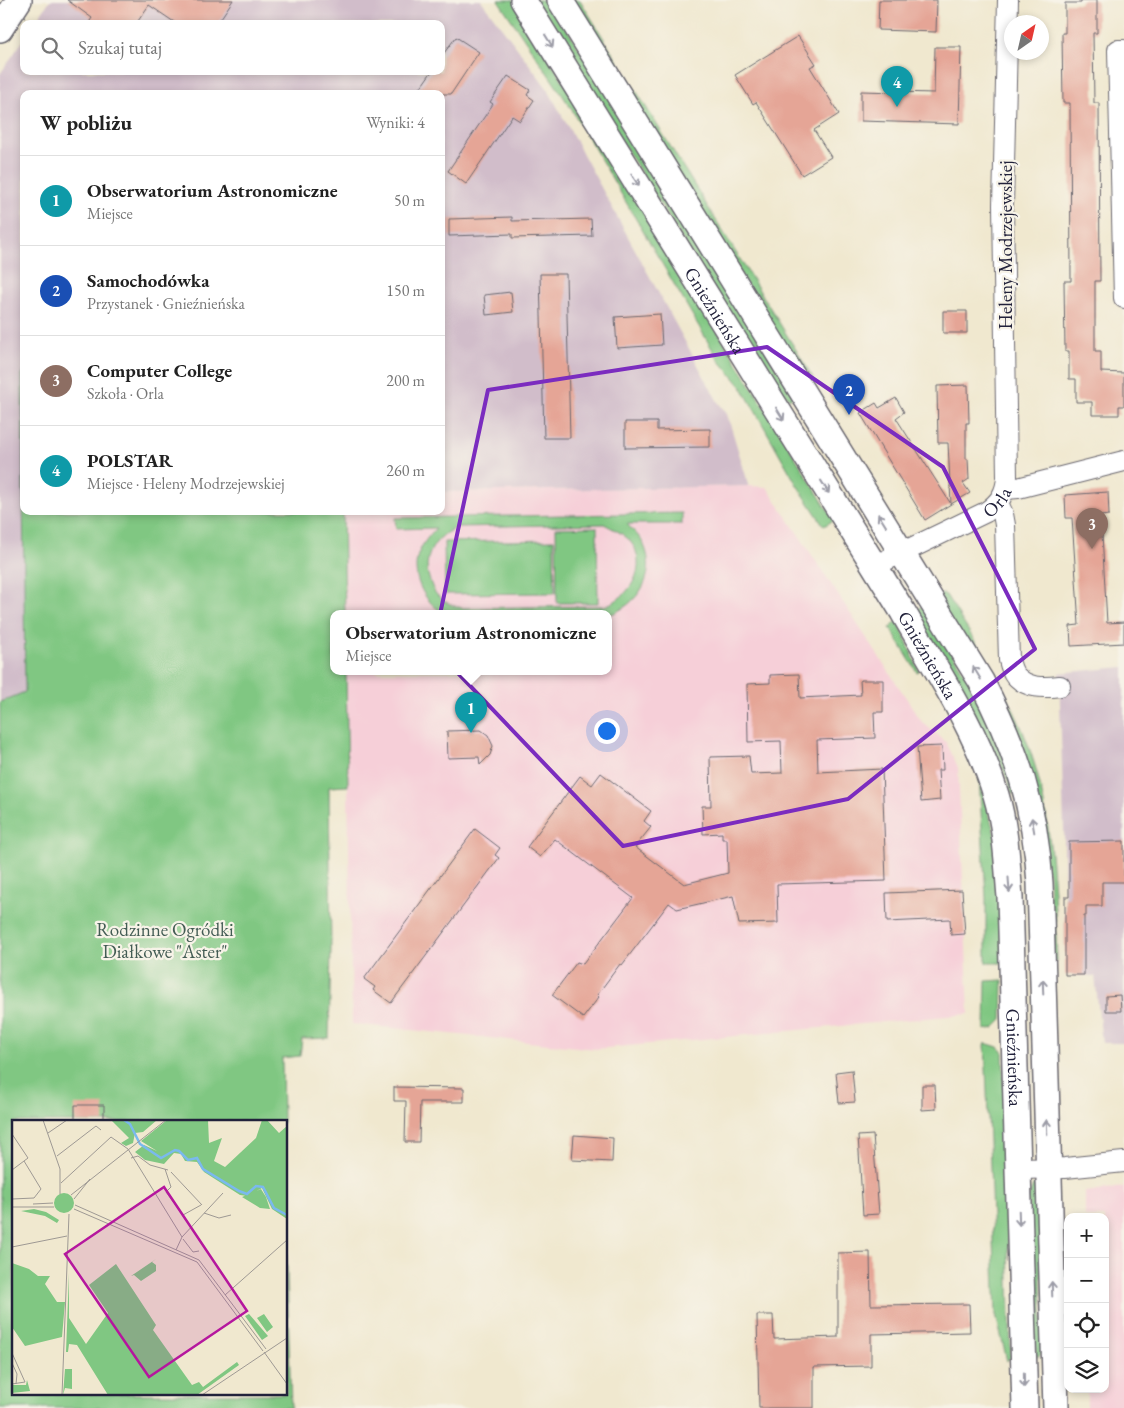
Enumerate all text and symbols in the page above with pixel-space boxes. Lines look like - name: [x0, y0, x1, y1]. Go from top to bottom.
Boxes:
- north arrow: [1004, 15, 1049, 60]
- search box: [20, 20, 445, 75]
- icon: search: [38, 34, 66, 62]
- one-way arrow: [544, 34, 554, 48]
- text: Szukaj tutaj: [78, 35, 162, 60]
- pin: 4: [881, 66, 913, 107]
- text: W pobliżu: [40, 109, 132, 136]
- text: Wyniki: 4: [366, 112, 425, 133]
- street label: Heleny Modrzejewskiej: [993, 161, 1018, 329]
- one-way arrow: [630, 172, 640, 186]
- text: Obserwatorium Astronomiczne: [87, 178, 338, 203]
- text: 1: [52, 190, 60, 211]
- text: 50 m: [394, 190, 425, 211]
- text: Miejsce: [87, 203, 133, 224]
- street label: Gnieźnieńska: [679, 262, 752, 359]
- text: Samochodówka: [87, 268, 210, 293]
- text: 2: [52, 280, 60, 301]
- text: 150 m: [386, 280, 425, 301]
- text: Przystanek · Gnieźnieńska: [87, 293, 245, 314]
- text: Computer College: [87, 358, 232, 383]
- text: 3: [52, 370, 60, 391]
- text: 200 m: [386, 370, 425, 391]
- pin: 2: [833, 374, 865, 415]
- text: Szkoła · Orla: [87, 383, 164, 404]
- one-way arrow: [774, 407, 785, 421]
- text: POLSTAR: [87, 448, 173, 473]
- text: 4: [52, 460, 60, 481]
- text: 260 m: [386, 460, 425, 481]
- text: Miejsce · Heleny Modrzejewskiej: [87, 473, 285, 494]
- one-way arrow: [820, 480, 830, 494]
- street label: Orla: [977, 483, 1018, 523]
- pin: 3: [1076, 508, 1108, 549]
- one-way arrow: [877, 513, 887, 527]
- street label: Gnieźnieńska: [892, 607, 963, 704]
- popup: [330, 610, 612, 675]
- text: Obserwatorium Astronomiczne: [346, 620, 596, 645]
- text: Miejsce: [346, 645, 391, 666]
- one-way arrow: [971, 667, 981, 681]
- pin: 1: [455, 692, 487, 733]
- your location: [594, 718, 620, 744]
- one-way arrow: [1028, 817, 1038, 833]
- one-way arrow: [1004, 877, 1013, 893]
- park label: Rodzinne Ogródki Diałkowe "Aster": [96, 917, 234, 964]
- one-way arrow: [1038, 979, 1048, 995]
- street label: Gnieźnieńska: [1000, 1008, 1028, 1107]
- one-way arrow: [1042, 1119, 1052, 1136]
- inset map: [12, 1120, 288, 1396]
- one-way arrow: [1015, 1209, 1024, 1225]
- map controls: [1064, 1213, 1109, 1393]
- button: +: [1064, 1213, 1109, 1258]
- button: −: [1064, 1258, 1109, 1303]
- one-way arrow: [1047, 1282, 1057, 1298]
- button: locate: [1064, 1303, 1109, 1348]
- button: layers: [1064, 1348, 1109, 1393]
- one-way arrow: [1019, 1372, 1029, 1388]

